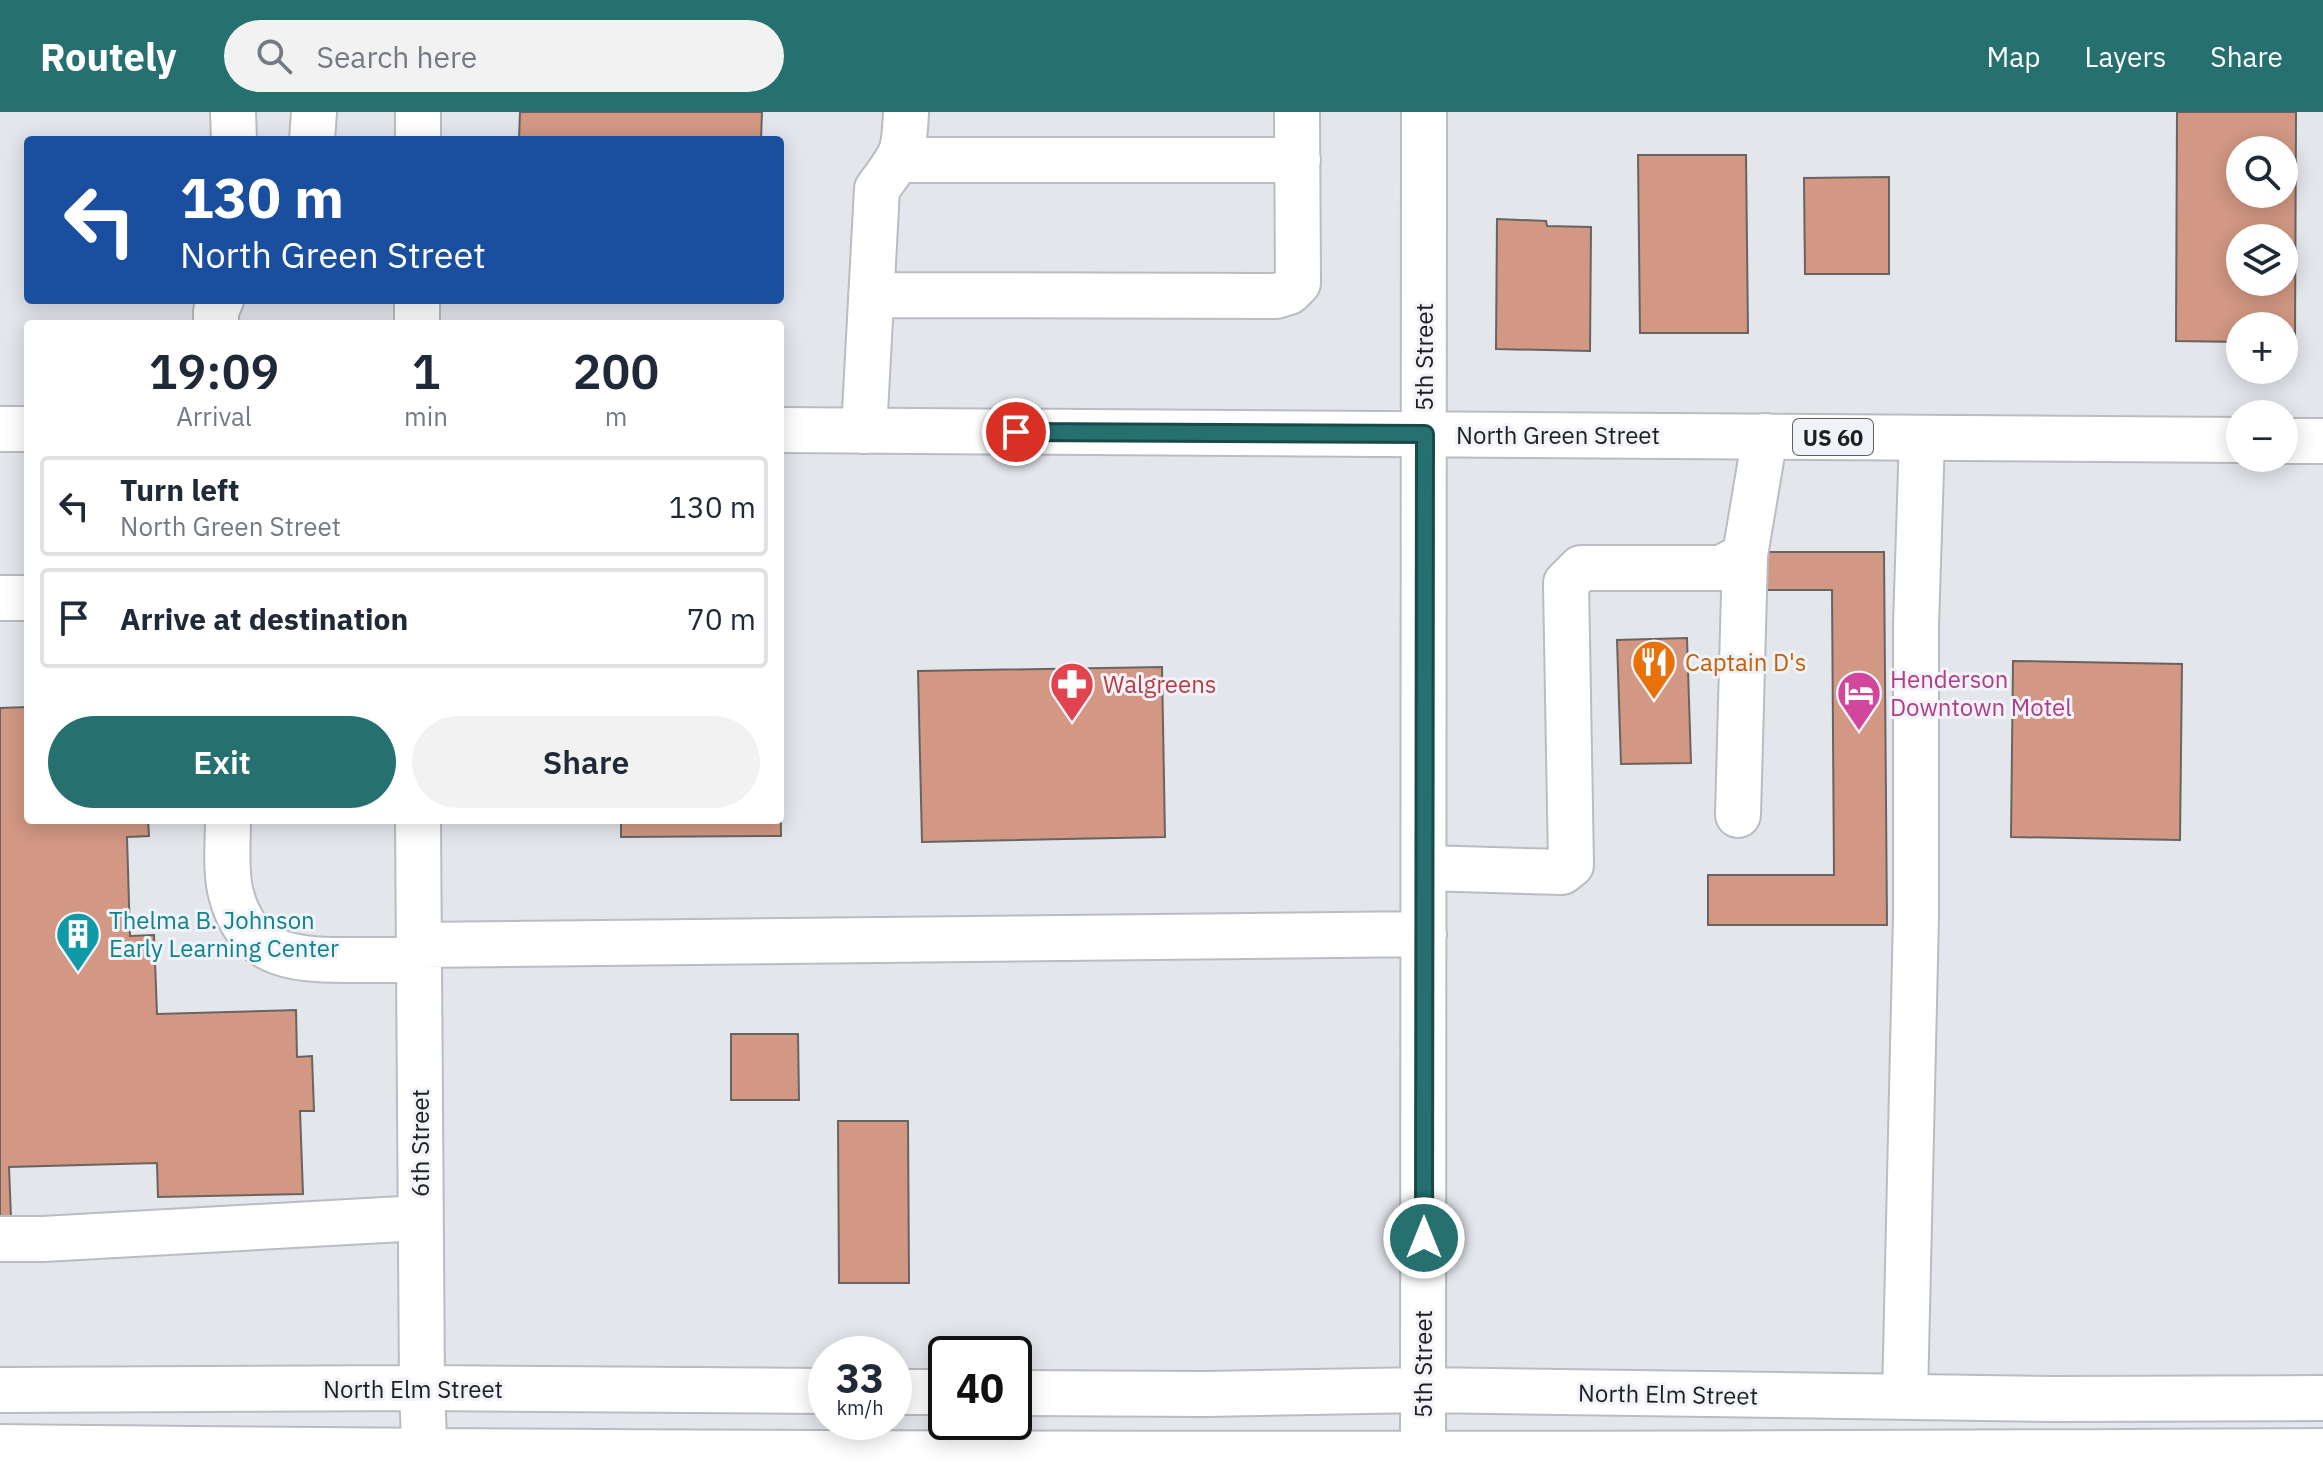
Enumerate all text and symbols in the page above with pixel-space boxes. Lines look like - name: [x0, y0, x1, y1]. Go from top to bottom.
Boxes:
- search box: [224, 20, 784, 92]
- text: Routely: [40, 32, 176, 81]
- icon: search: [252, 34, 296, 78]
- text: Search here: [316, 37, 477, 76]
- text: Map: [1986, 38, 2040, 75]
- text: Layers: [2084, 38, 2166, 75]
- text: Share: [2210, 38, 2283, 75]
- map controls: [2226, 136, 2298, 472]
- button: search: [2226, 136, 2298, 208]
- text: 130 m: [180, 161, 344, 233]
- icon: left: [48, 168, 152, 272]
- button: layers: [2226, 224, 2298, 296]
- text: North Green Street: [180, 231, 486, 278]
- street label: 5th Street: [1408, 303, 1440, 411]
- button: +: [2226, 312, 2298, 384]
- text: 19:09: [149, 340, 279, 402]
- text: 1: [412, 340, 440, 402]
- text: 200: [573, 340, 659, 402]
- pin: [982, 398, 1050, 466]
- text: Arrival: [176, 399, 252, 433]
- text: min: [404, 399, 448, 433]
- text: m: [605, 399, 627, 433]
- button: −: [2226, 400, 2298, 472]
- icon: arrive: [994, 410, 1038, 454]
- street label: North Green Street: [1456, 419, 1660, 451]
- road number: US 60: [1793, 419, 1873, 455]
- text: Turn left: [120, 470, 239, 509]
- icon: left: [52, 484, 96, 528]
- text: 130 m: [669, 487, 756, 526]
- text: North Green Street: [120, 509, 341, 543]
- icon: arrive: [52, 596, 96, 640]
- text: Arrive at destination: [120, 599, 408, 638]
- text: 70 m: [687, 599, 756, 638]
- restaurant icon: Captain D's: [1630, 638, 1678, 701]
- place label: Captain D's: [1685, 646, 1806, 678]
- pharmacy icon: Walgreens: [1048, 660, 1096, 723]
- place label: Henderson Downtown Motel: [1890, 663, 2072, 723]
- place label: Walgreens: [1103, 668, 1217, 700]
- hotel icon: Henderson Downtown Motel: [1835, 669, 1883, 732]
- button: Exit: [48, 716, 396, 808]
- button: Share: [412, 716, 760, 808]
- place label: Thelma B. Johnson Early Learning Center: [109, 904, 339, 964]
- building icon: Thelma B. Johnson Early Learning Center: [54, 910, 102, 973]
- street label: 6th Street: [404, 1089, 436, 1197]
- position arrow: [1382, 1196, 1466, 1280]
- street label: 5th Street: [1407, 1310, 1439, 1418]
- speed limit sign: 40: [928, 1336, 1032, 1440]
- text: 33: [836, 1352, 884, 1404]
- street label: North Elm Street: [323, 1373, 503, 1405]
- street label: North Elm Street: [1578, 1376, 1758, 1412]
- text: km/h: [836, 1394, 884, 1421]

